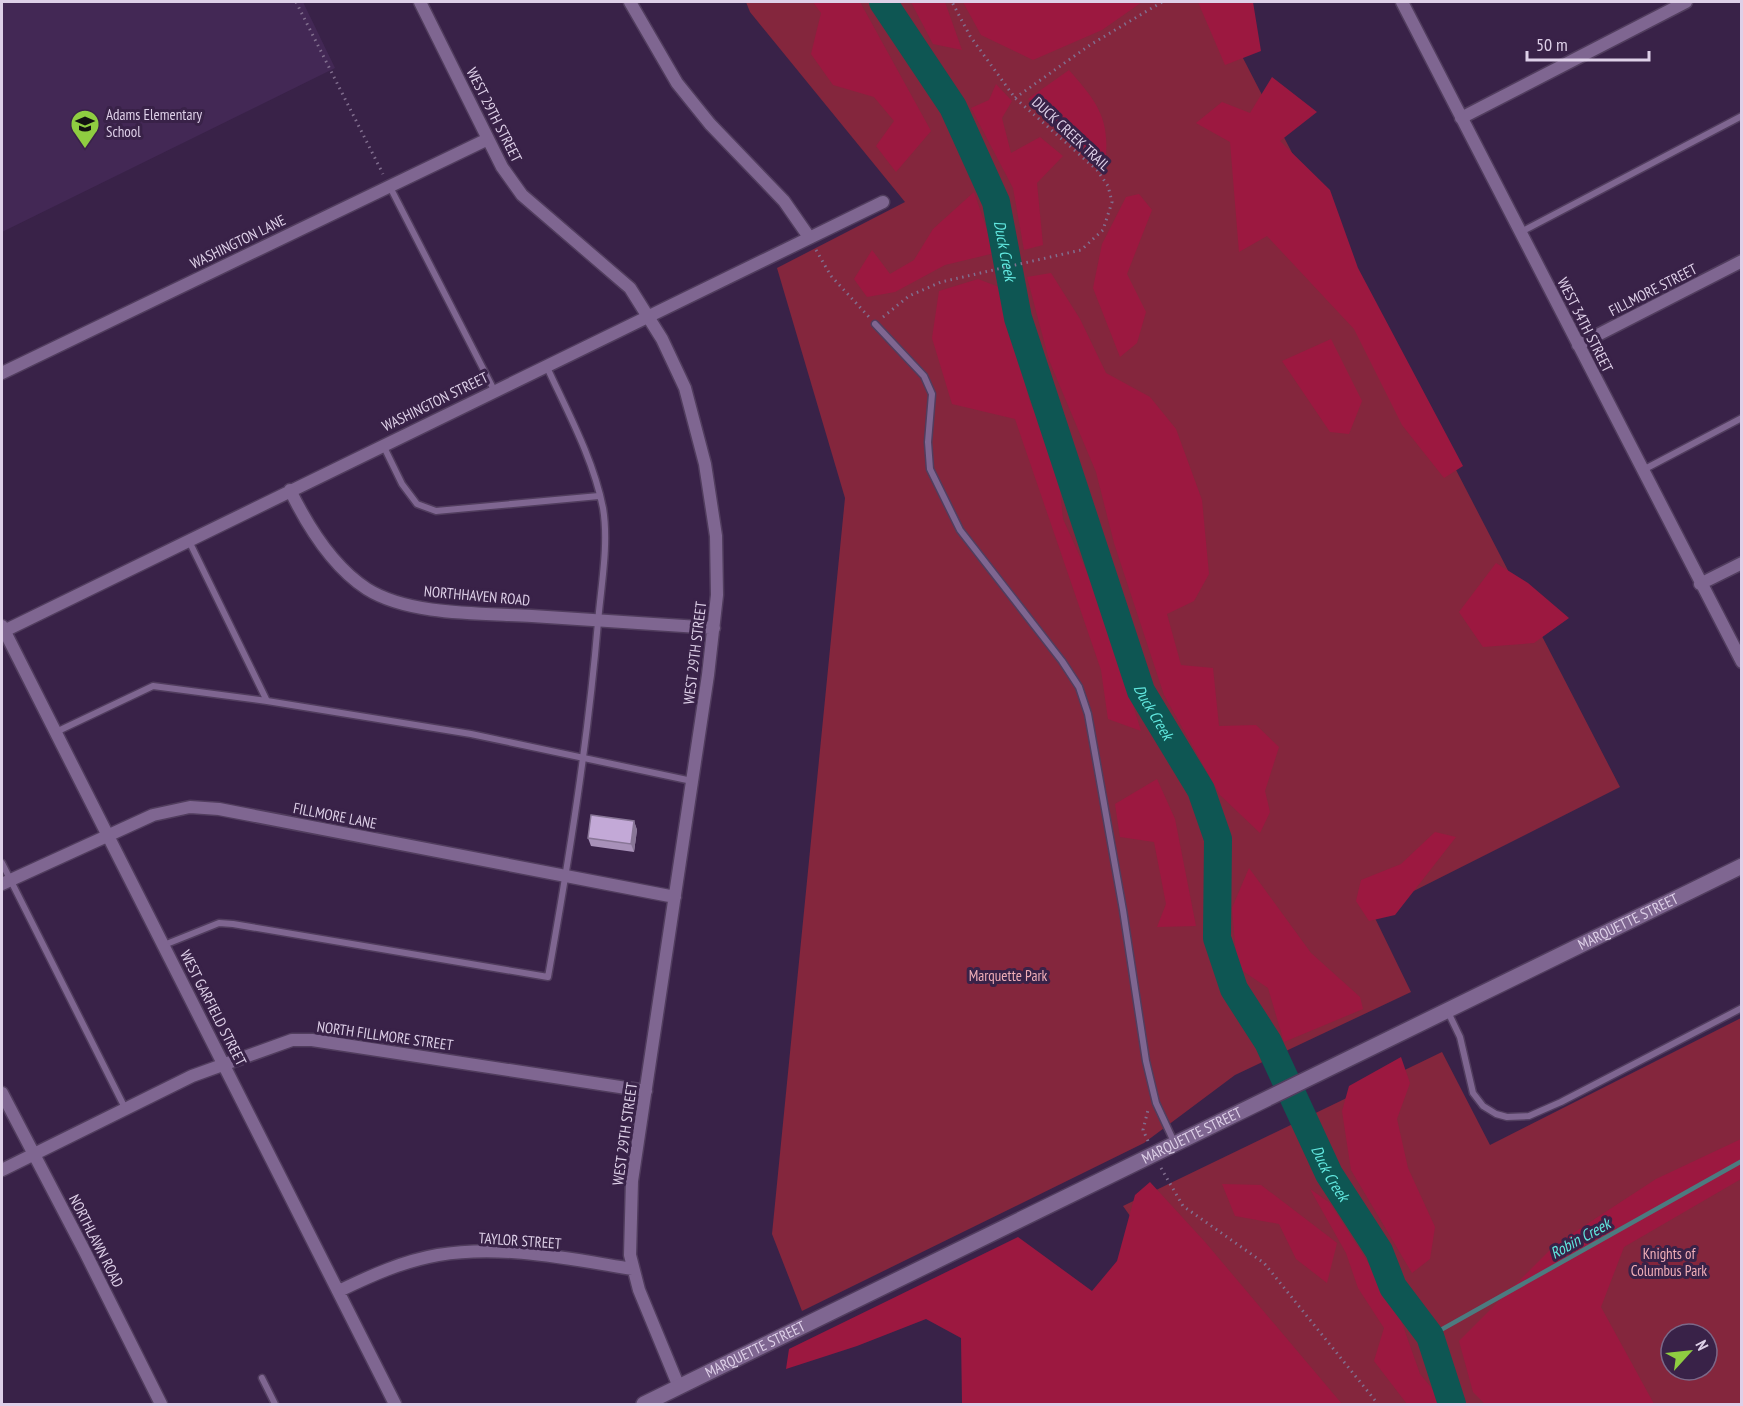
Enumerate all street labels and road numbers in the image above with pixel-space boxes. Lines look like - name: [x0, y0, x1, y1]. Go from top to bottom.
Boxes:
- street label: WEST 29TH STREET: [462, 64, 527, 166]
- street label: DUCK CREEK TRAIL: [1028, 93, 1115, 175]
- street label: WASHINGTON LANE: [187, 210, 289, 273]
- street label: FILLMORE STREET: [1605, 259, 1700, 320]
- street label: WEST 34TH STREET: [1553, 274, 1618, 376]
- street label: WASHINGTON STREET: [379, 368, 491, 435]
- street label: NORTHHAVEN ROAD: [423, 581, 531, 610]
- street label: WEST 29TH STREET: [679, 600, 710, 706]
- street label: FILLMORE LANE: [292, 798, 378, 833]
- street label: MARQUETTE STREET: [1575, 889, 1681, 954]
- street label: WEST GARFIELD STREET: [176, 947, 251, 1069]
- street label: NORTH FILLMORE STREET: [316, 1017, 455, 1055]
- street label: WEST 29TH STREET: [608, 1081, 641, 1187]
- street label: MARQUETTE STREET: [1138, 1102, 1245, 1168]
- street label: NORTHLAWN ROAD: [65, 1191, 128, 1290]
- street label: TAYLOR STREET: [478, 1228, 562, 1253]
- street label: MARQUETTE STREET: [702, 1316, 809, 1382]

